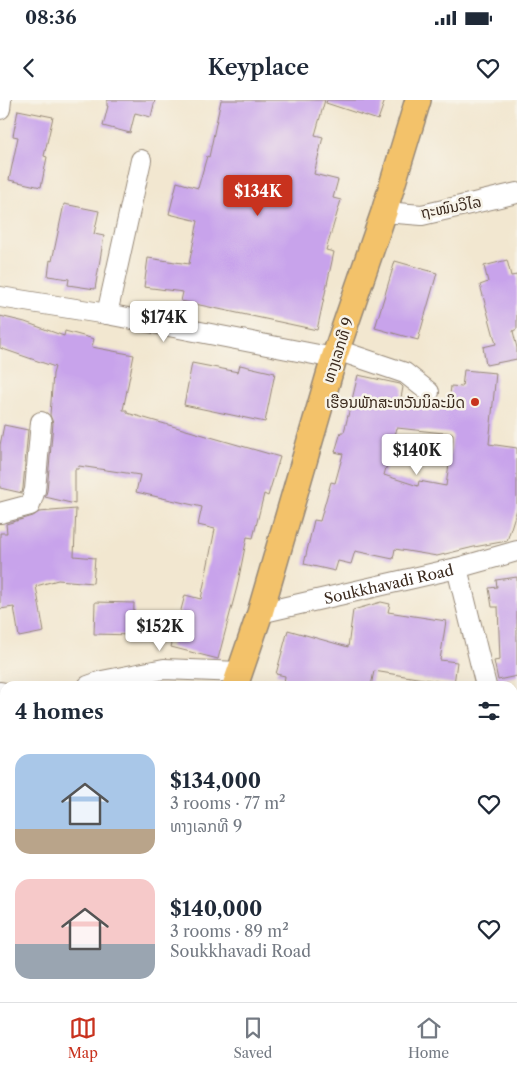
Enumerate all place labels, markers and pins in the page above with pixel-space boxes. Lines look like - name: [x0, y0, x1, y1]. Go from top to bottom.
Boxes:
- pin: $134K: [223, 174, 293, 217]
- pin: $174K: [129, 300, 199, 343]
- place label: ເຮືອນພັກສະຫວັນນິລະມິດ: [326, 393, 465, 412]
- marker: ເຮືອນພັກສະຫວັນນິລະມິດ: [469, 396, 481, 408]
- pin: $140K: [382, 434, 452, 476]
- pin: $152K: [125, 610, 195, 652]

